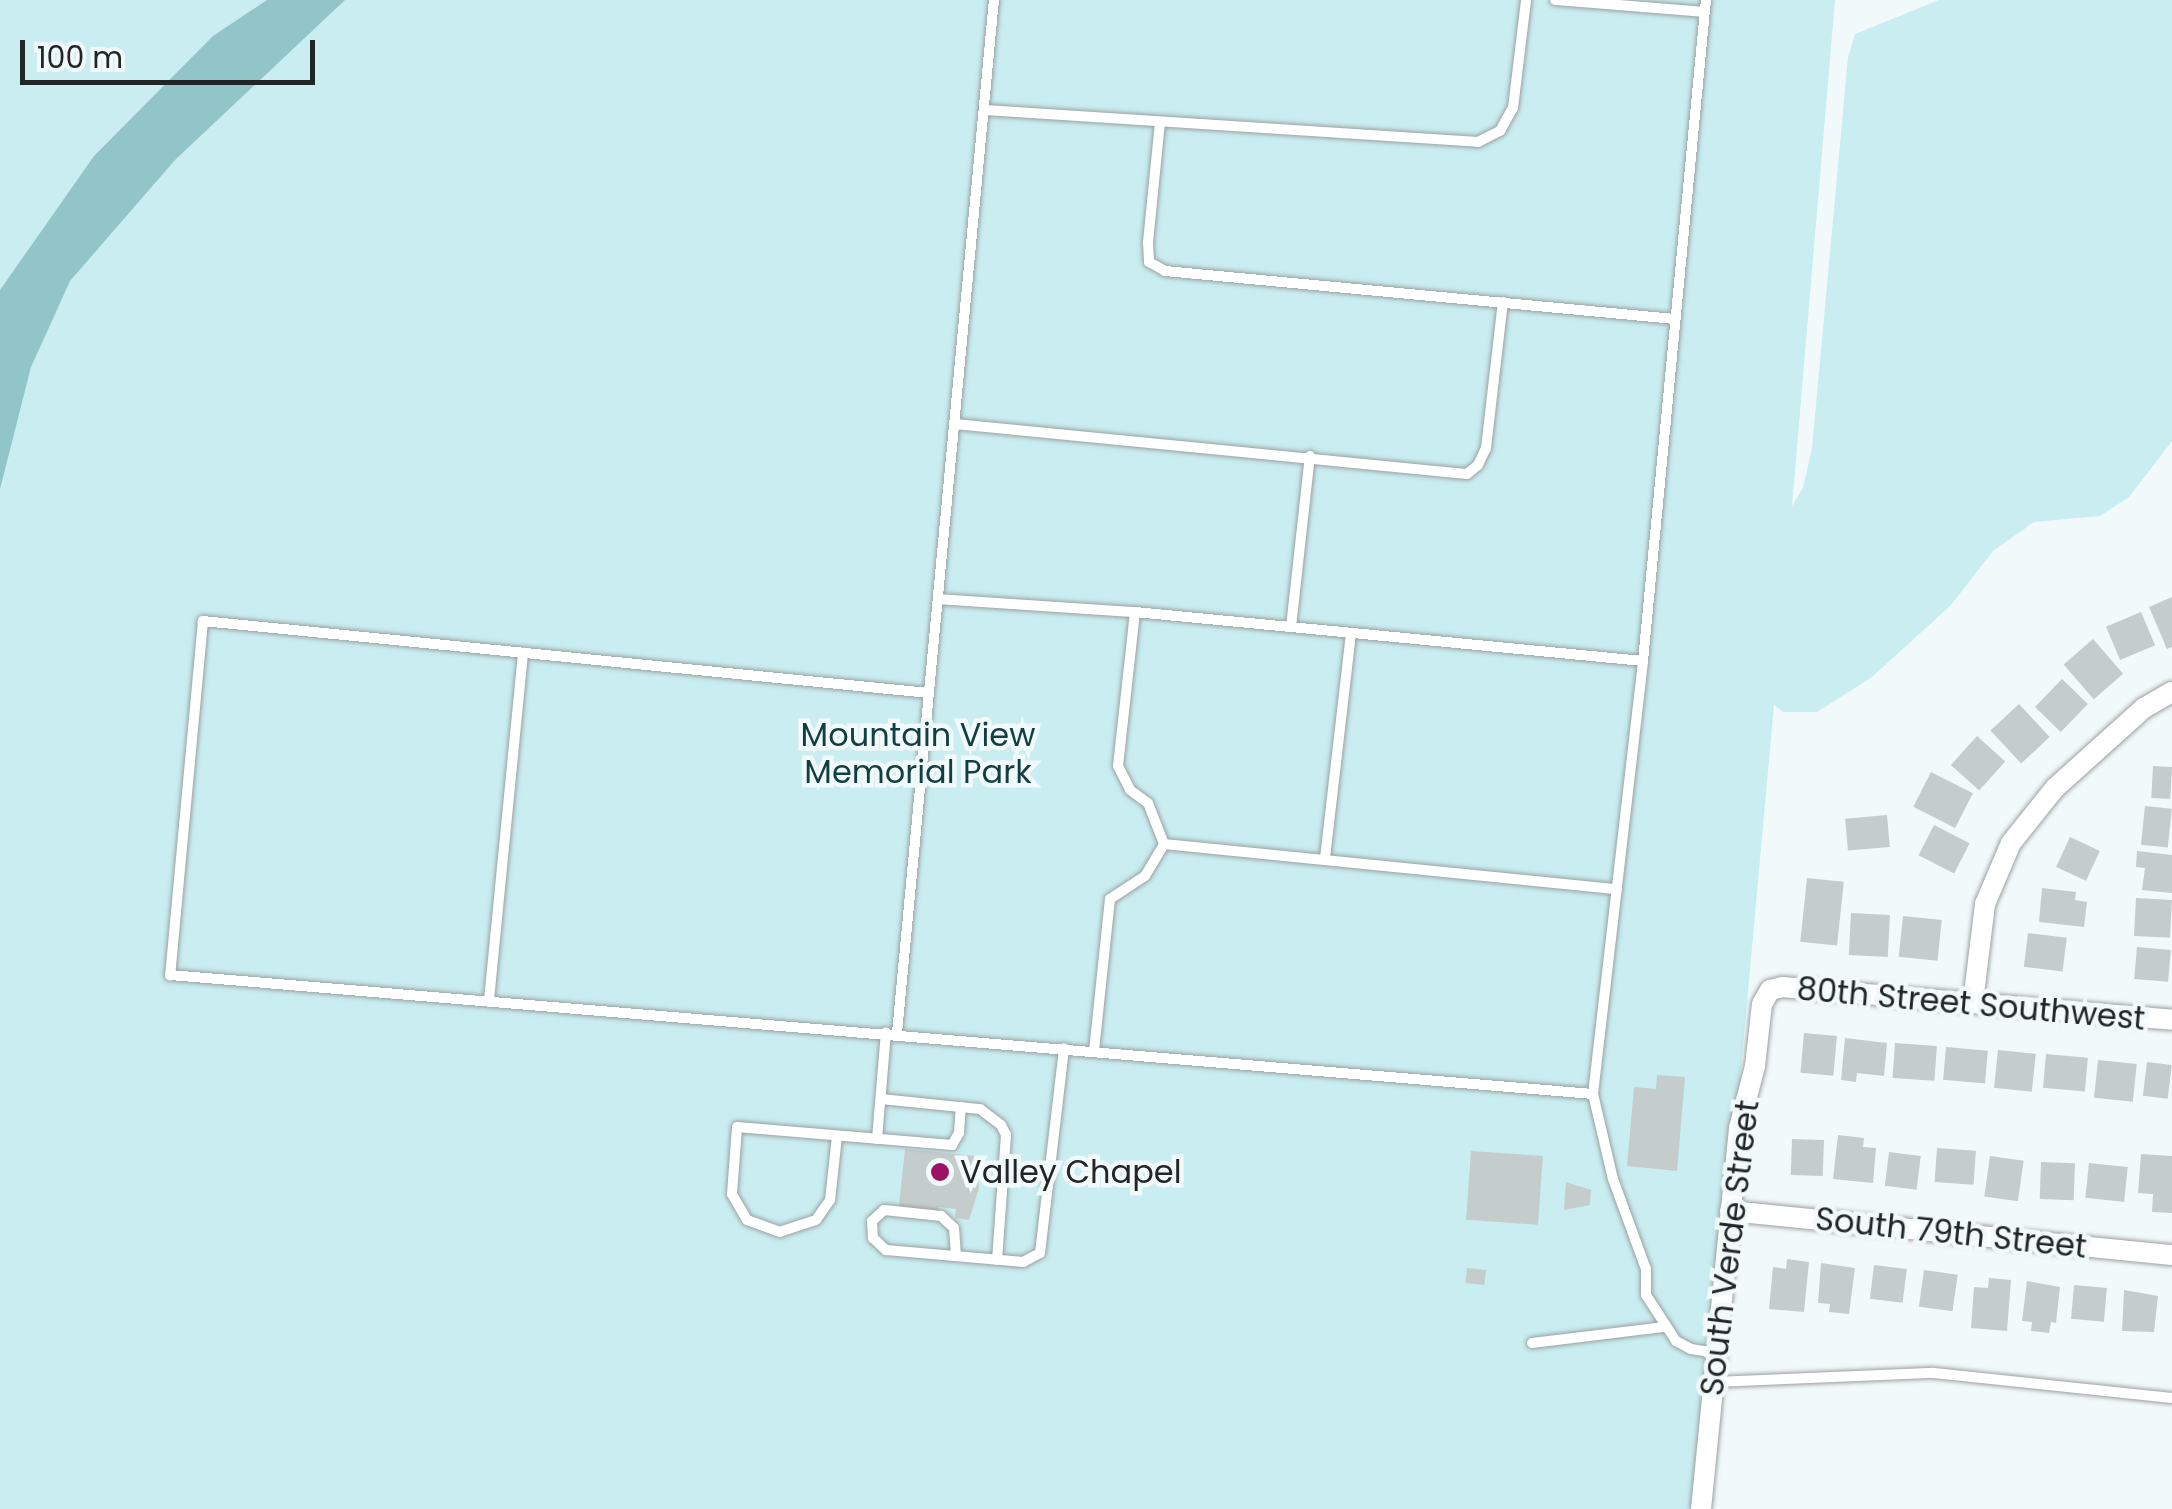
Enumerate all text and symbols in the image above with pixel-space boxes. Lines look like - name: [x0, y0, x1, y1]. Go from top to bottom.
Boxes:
- scale bar: [25, 20, 320, 82]
- text: 100 m: [37, 36, 123, 79]
- park label: Mountain View Memorial Park: [801, 717, 1035, 792]
- street label: 80th Street Southwest: [1795, 970, 2147, 1038]
- street label: South Verde Street: [1693, 1098, 1767, 1398]
- place label: Valley Chapel: [960, 1153, 1182, 1191]
- marker: Valley Chapel: [929, 1161, 951, 1183]
- street label: South 79th Street: [1814, 1200, 2088, 1266]

